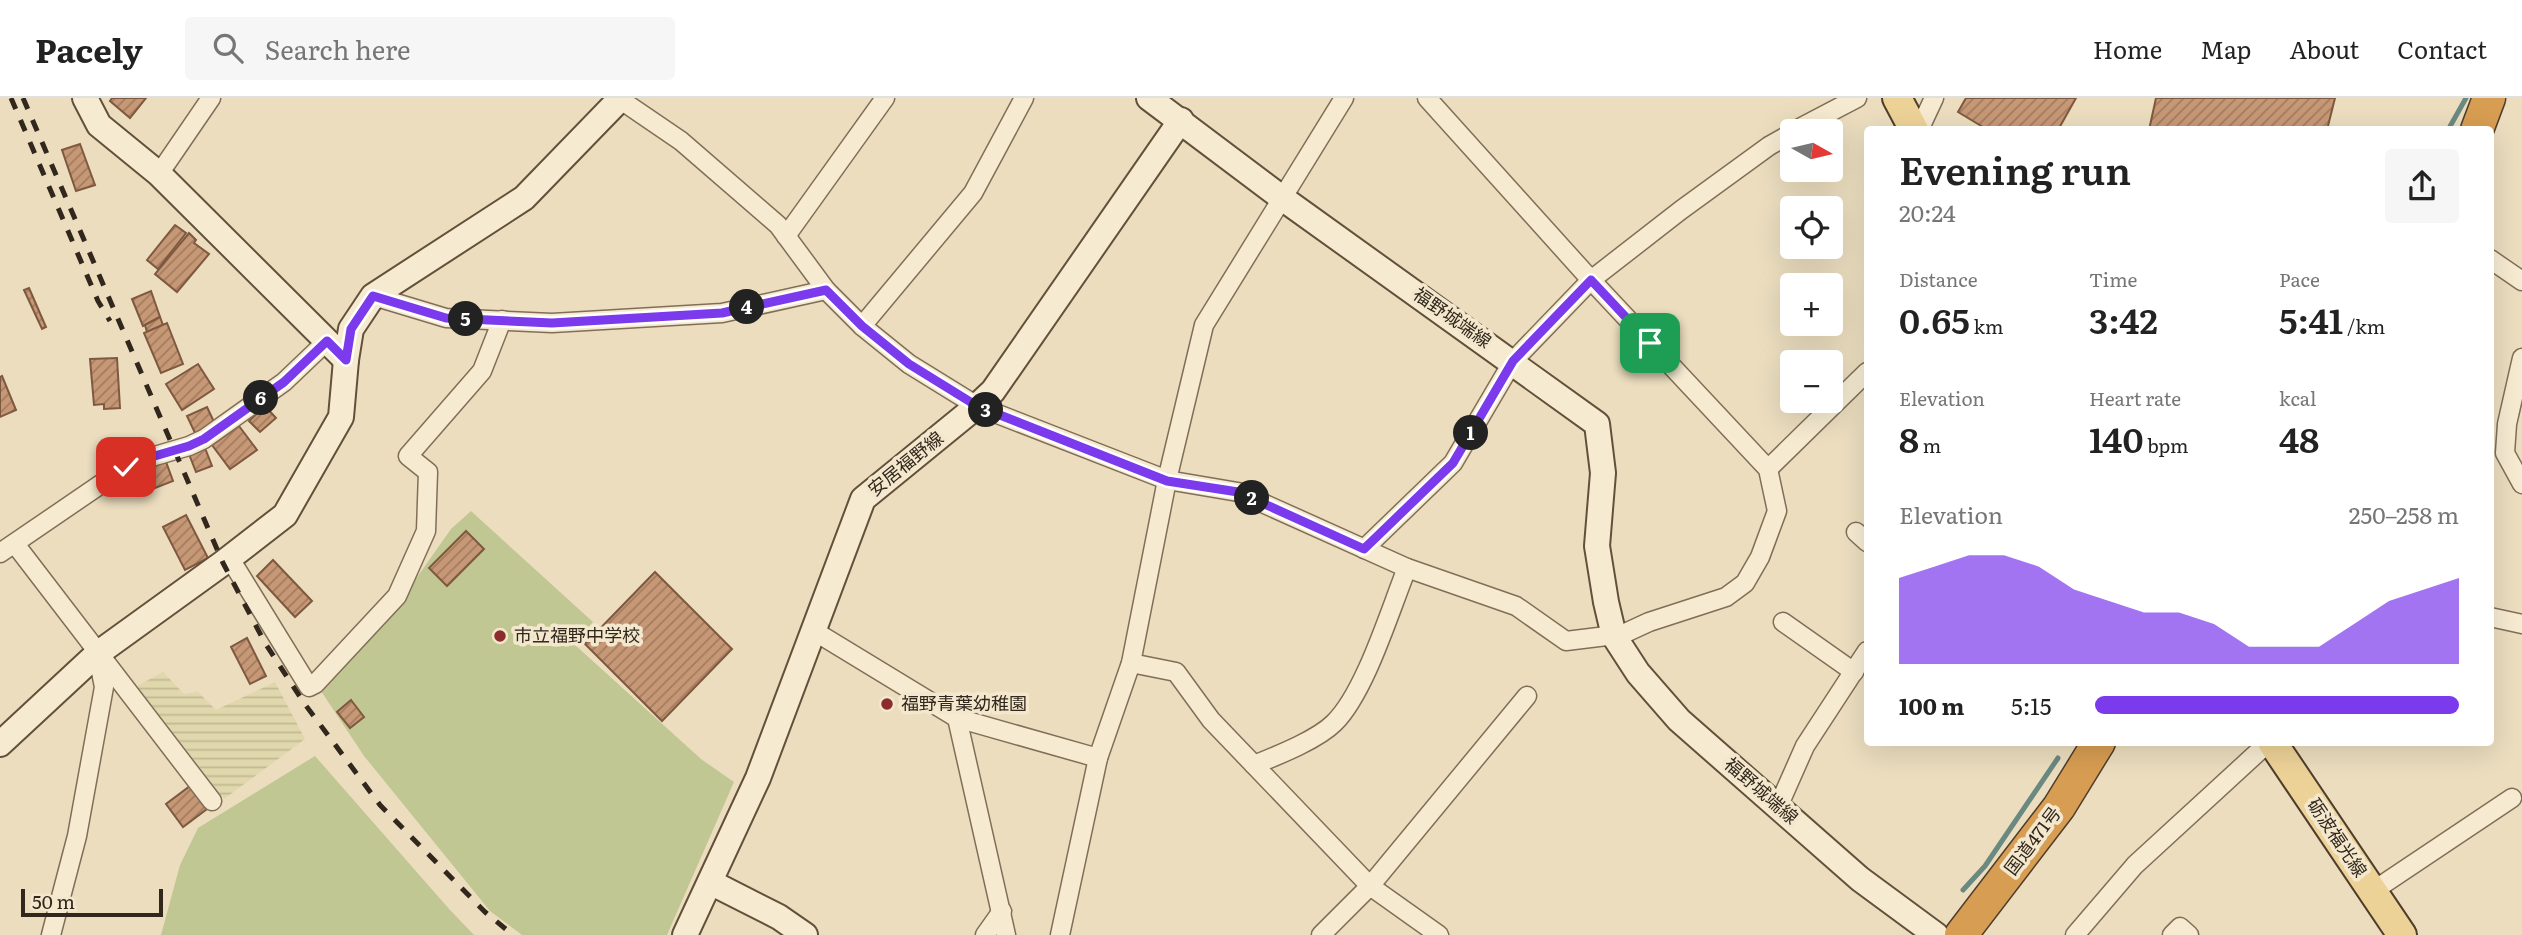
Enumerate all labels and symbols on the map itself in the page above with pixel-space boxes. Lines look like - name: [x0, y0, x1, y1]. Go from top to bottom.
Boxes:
- north arrow: [1780, 119, 1843, 182]
- street label: 福野城端線: [1408, 280, 1497, 354]
- pin: 4: [730, 290, 764, 325]
- pin: 5: [448, 302, 484, 336]
- pin: [1620, 313, 1680, 373]
- pin: 6: [244, 380, 278, 416]
- pin: 3: [968, 392, 1004, 428]
- pin: 1: [1454, 416, 1488, 450]
- street label: 安居福野線: [862, 424, 949, 502]
- pin: [96, 437, 156, 497]
- pin: 2: [1234, 480, 1270, 516]
- place label: 市立福野中学校: [514, 621, 640, 648]
- marker: 市立福野中学校: [492, 628, 508, 644]
- place label: 福野青葉幼稚園: [901, 689, 1027, 716]
- marker: 福野青葉幼稚園: [879, 696, 895, 712]
- street label: 福野城端線: [1719, 750, 1805, 830]
- street label: 砺波福光線: [2302, 792, 2375, 882]
- street label: 国道471号: [1997, 800, 2067, 880]
- scale bar: [21, 886, 163, 918]

